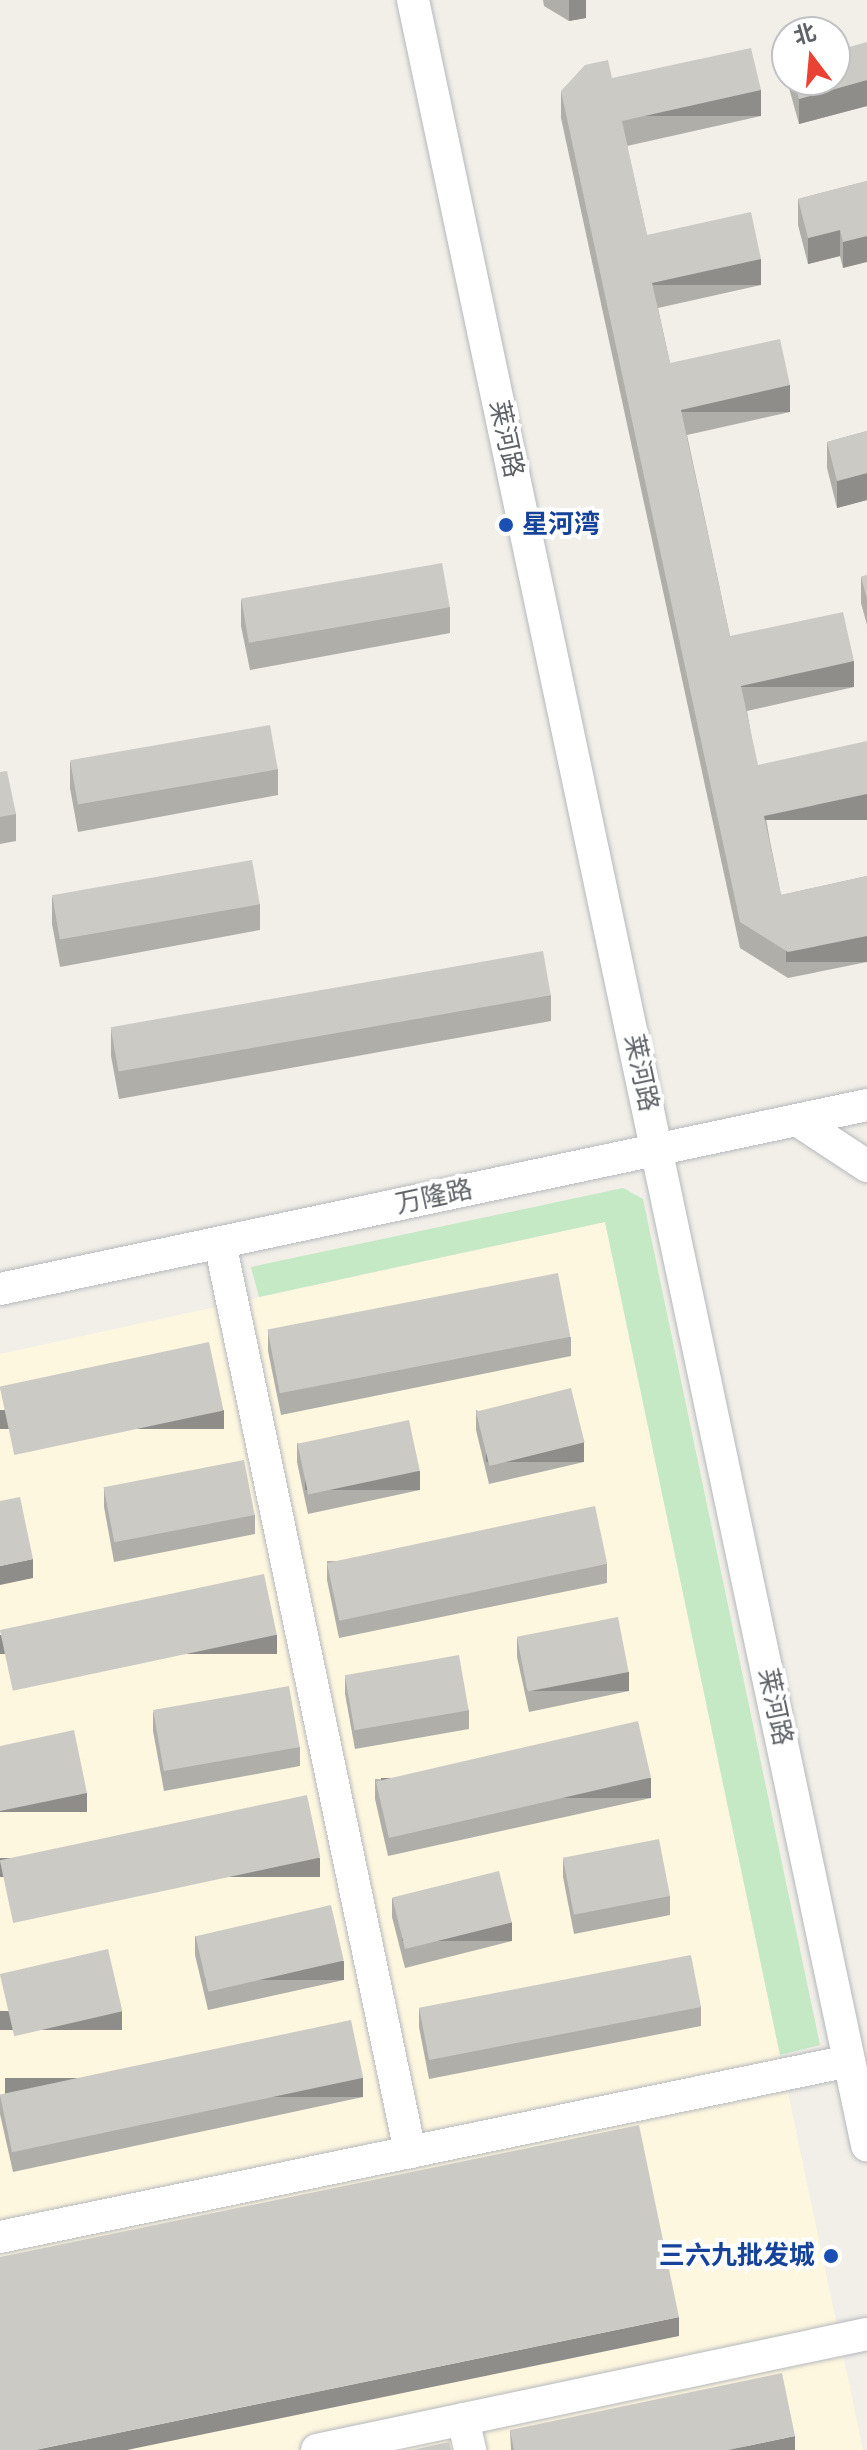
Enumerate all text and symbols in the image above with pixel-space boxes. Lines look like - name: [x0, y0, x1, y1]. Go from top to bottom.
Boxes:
- north arrow: [771, 16, 851, 96]
- text: 北: [790, 17, 820, 52]
- street label: 莱河路: [483, 398, 529, 480]
- place label: 星河湾: [522, 509, 600, 541]
- marker: 星河湾: [497, 516, 515, 534]
- street label: 莱河路: [618, 1032, 664, 1114]
- street label: 万隆路: [393, 1174, 475, 1220]
- street label: 莱河路: [752, 1666, 798, 1748]
- place label: 三六九批发城: [659, 2240, 815, 2272]
- marker: 三六九批发城: [822, 2247, 840, 2265]

